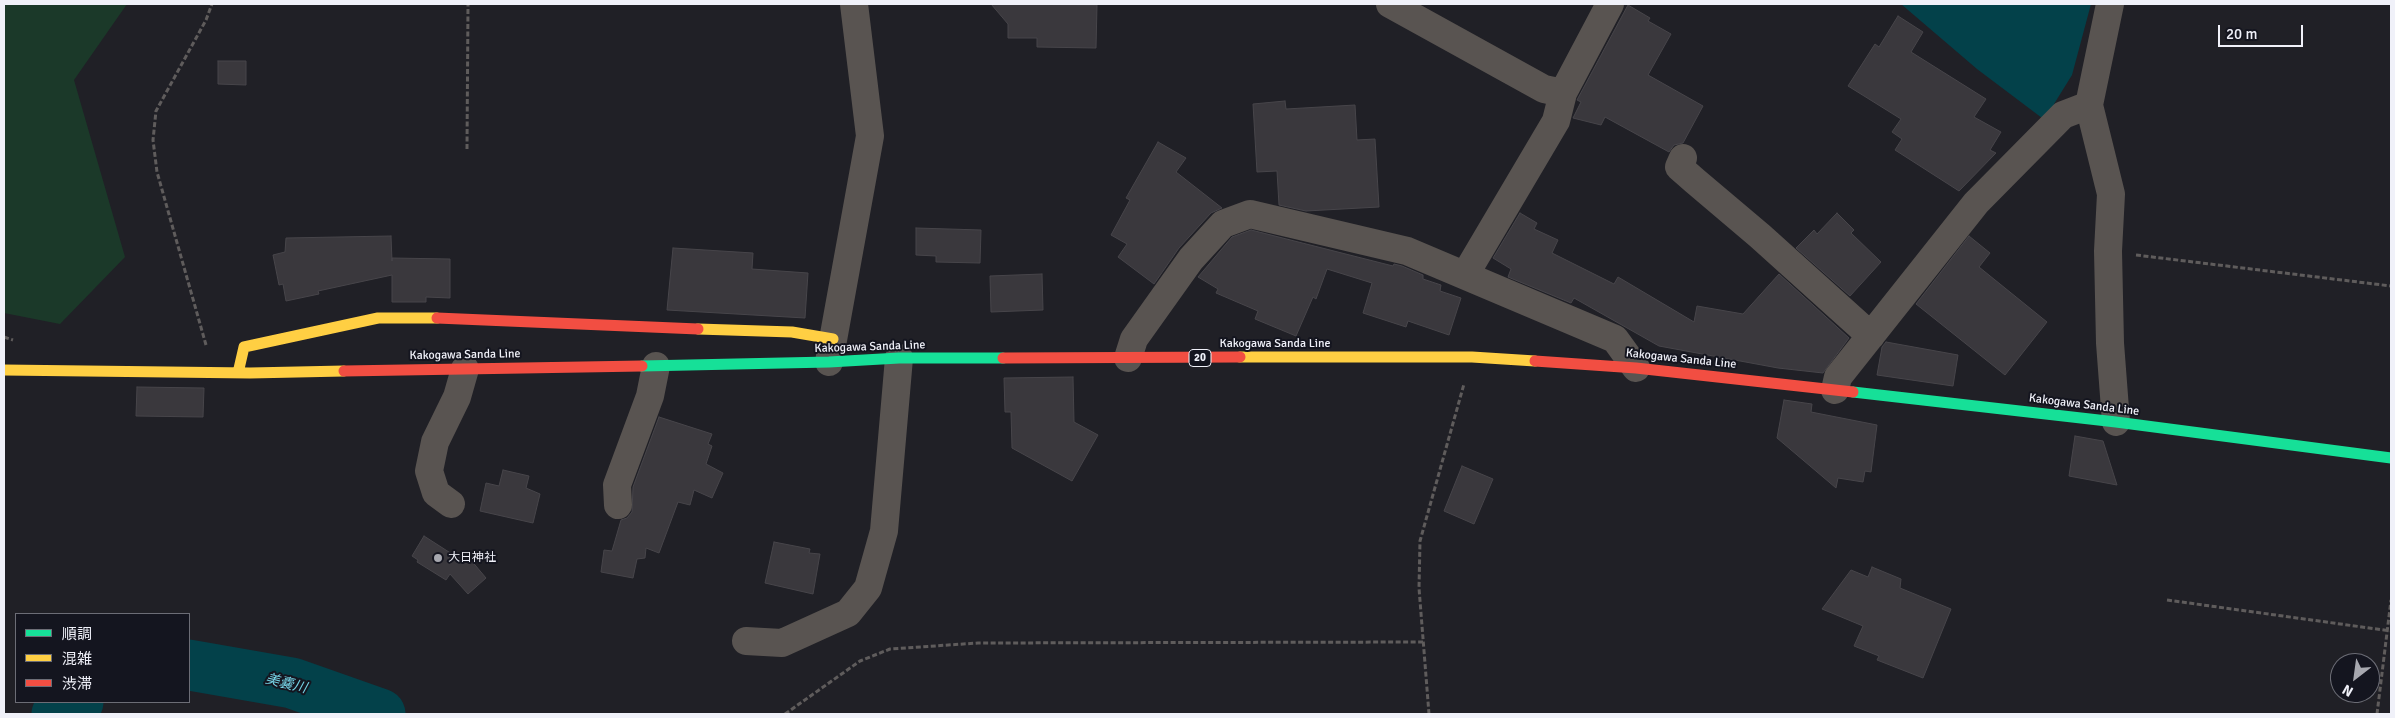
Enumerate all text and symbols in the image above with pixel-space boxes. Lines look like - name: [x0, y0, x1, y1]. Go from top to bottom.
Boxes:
- scale bar: [2220, 15, 2305, 47]
- text: 20 m: [2226, 25, 2257, 43]
- street label: Kakogawa Sanda Line: [1219, 337, 1331, 351]
- street label: Kakogawa Sanda Line: [814, 338, 926, 356]
- street label: Kakogawa Sanda Line: [1625, 346, 1737, 372]
- street label: Kakogawa Sanda Line: [409, 347, 521, 363]
- road number: 20: [1189, 349, 1211, 366]
- street label: Kakogawa Sanda Line: [2028, 391, 2140, 419]
- place label: 大日神社: [448, 551, 496, 565]
- marker: 大日神社: [432, 552, 444, 564]
- legend: [15, 613, 190, 703]
- text: 順調: [62, 625, 92, 643]
- text: 混雑: [62, 650, 92, 668]
- north arrow: [2330, 653, 2380, 703]
- water label: 美嚢川: [264, 671, 308, 697]
- text: 渋滞: [62, 675, 92, 693]
- text: N: [2339, 681, 2356, 700]

